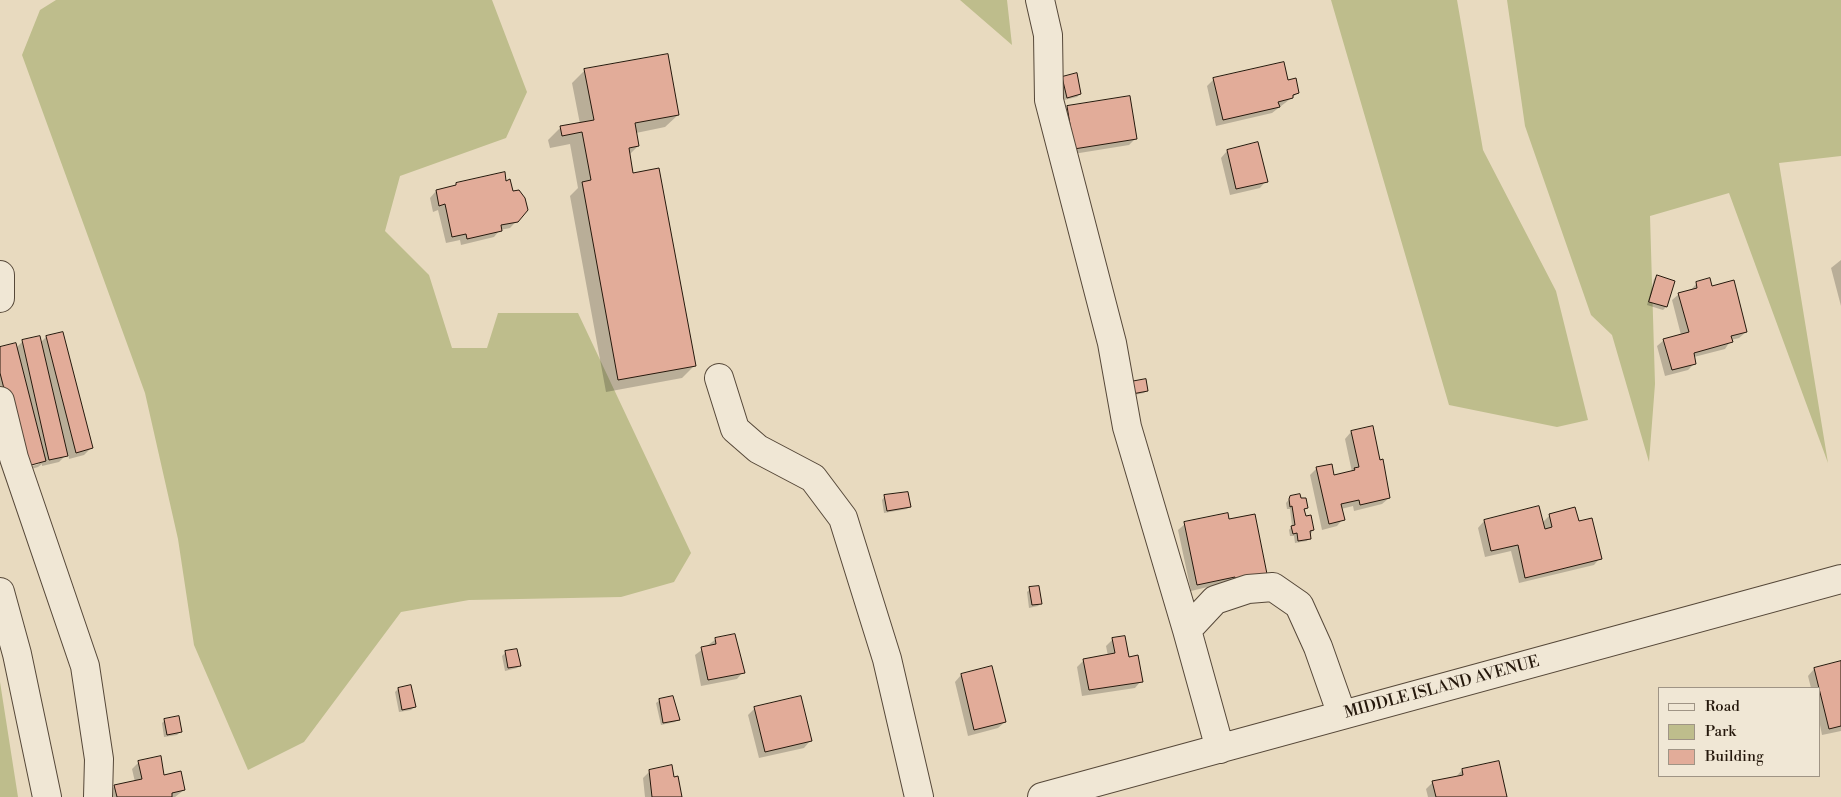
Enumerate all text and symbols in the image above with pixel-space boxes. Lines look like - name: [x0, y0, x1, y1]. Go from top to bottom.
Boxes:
- street label: MIDDLE ISLAND AVENUE: [1342, 653, 1542, 723]
- legend: [1658, 687, 1821, 777]
- text: Road: [1705, 697, 1740, 716]
- text: Park: [1705, 722, 1736, 741]
- text: Building: [1705, 747, 1764, 766]

